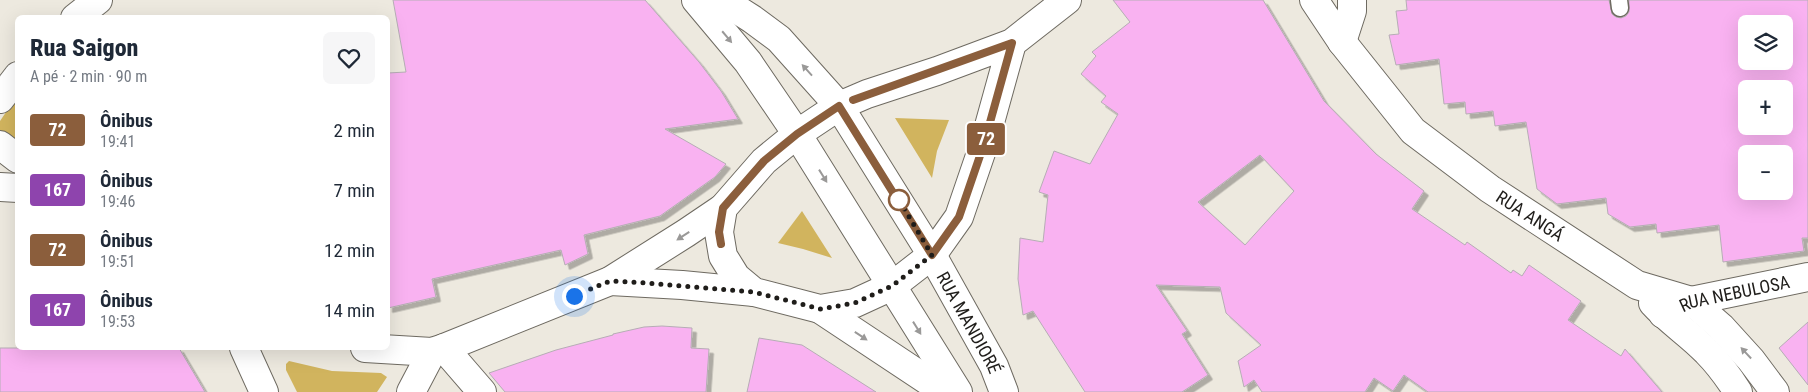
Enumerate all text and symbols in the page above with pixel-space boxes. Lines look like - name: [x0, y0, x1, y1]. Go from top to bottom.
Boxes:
- map controls: [1738, 15, 1793, 200]
- button: layers: [1738, 15, 1793, 70]
- one-way arrow: [722, 31, 733, 44]
- button: heart: [323, 32, 375, 84]
- text: Rua Saigon: [30, 34, 138, 62]
- one-way arrow: [801, 63, 812, 76]
- text: A pé · 2 min · 90 m: [30, 67, 147, 86]
- button: +: [1738, 80, 1793, 135]
- text: Ônibus: [100, 109, 153, 132]
- text: 72: [48, 119, 67, 140]
- text: 2 min: [333, 119, 375, 142]
- line badge: 72: [964, 123, 1008, 155]
- text: 72: [977, 128, 995, 149]
- text: 19:41: [100, 132, 135, 151]
- button: −: [1738, 145, 1793, 200]
- text: Ônibus: [100, 169, 153, 192]
- one-way arrow: [818, 169, 828, 182]
- text: 167: [44, 179, 71, 200]
- text: 7 min: [333, 179, 375, 202]
- street label: RUA ANGÁ: [1493, 186, 1569, 245]
- unlabelled marker: [888, 189, 910, 211]
- text: 19:46: [100, 192, 135, 211]
- text: Ônibus: [100, 229, 153, 252]
- one-way arrow: [676, 231, 689, 240]
- text: 72: [48, 239, 67, 260]
- text: 12 min: [324, 239, 375, 262]
- text: 19:51: [100, 252, 135, 271]
- street label: RUA MANDIORÉ: [933, 268, 1006, 376]
- street label: RUA NEBULOSA: [1676, 270, 1792, 316]
- your location: [562, 284, 587, 309]
- text: Ônibus: [100, 289, 153, 312]
- text: 167: [44, 299, 71, 320]
- text: 14 min: [324, 299, 375, 322]
- text: 19:53: [100, 312, 135, 331]
- one-way arrow: [913, 321, 922, 334]
- one-way arrow: [854, 331, 868, 341]
- one-way arrow: [1740, 348, 1752, 360]

